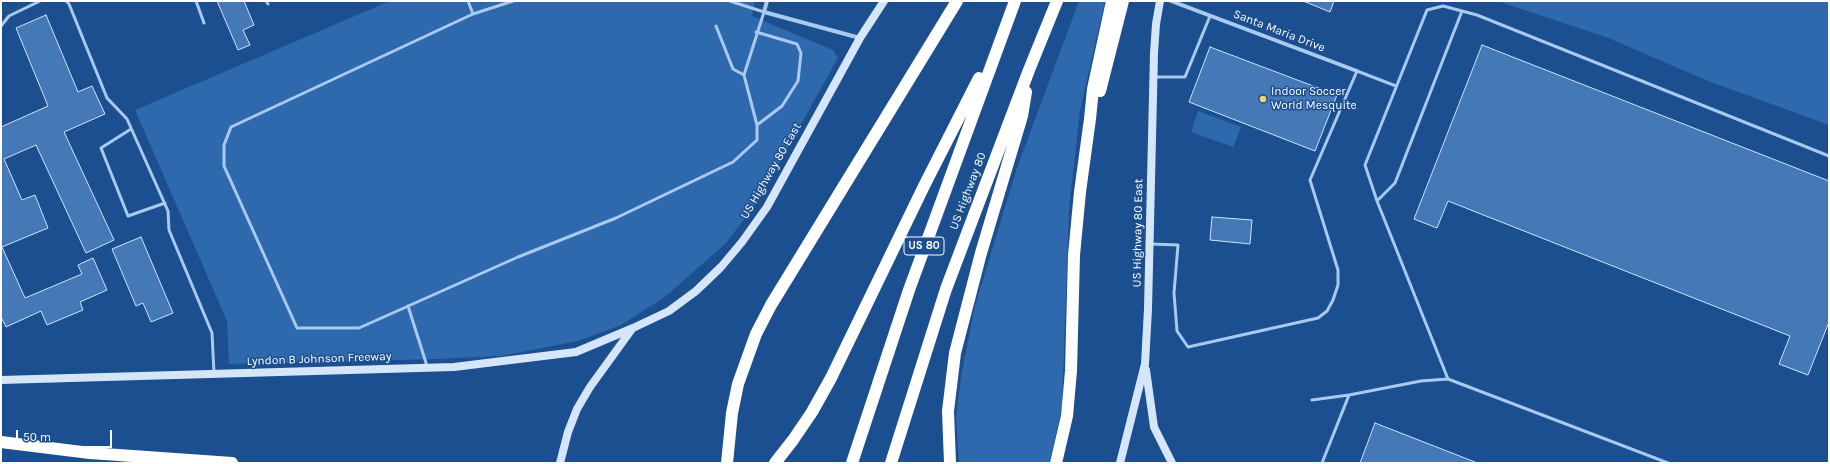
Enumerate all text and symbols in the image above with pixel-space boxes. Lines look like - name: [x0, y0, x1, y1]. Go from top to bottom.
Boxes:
- street label: Santa Maria Drive: [1231, 7, 1327, 55]
- place label: Indoor Soccer World Mesquite: [1271, 85, 1357, 113]
- marker: Indoor Soccer World Mesquite: [1258, 94, 1268, 104]
- street label: US Highway 80 East: [738, 120, 804, 222]
- street label: US Highway 80: [947, 150, 989, 232]
- street label: US Highway 80 East: [1130, 178, 1146, 288]
- road number: US 80: [904, 237, 944, 255]
- street label: Lyndon B Johnson Freeway: [246, 349, 392, 369]
- scale bar: [18, 422, 114, 448]
- text: 50 m: [23, 430, 51, 444]

